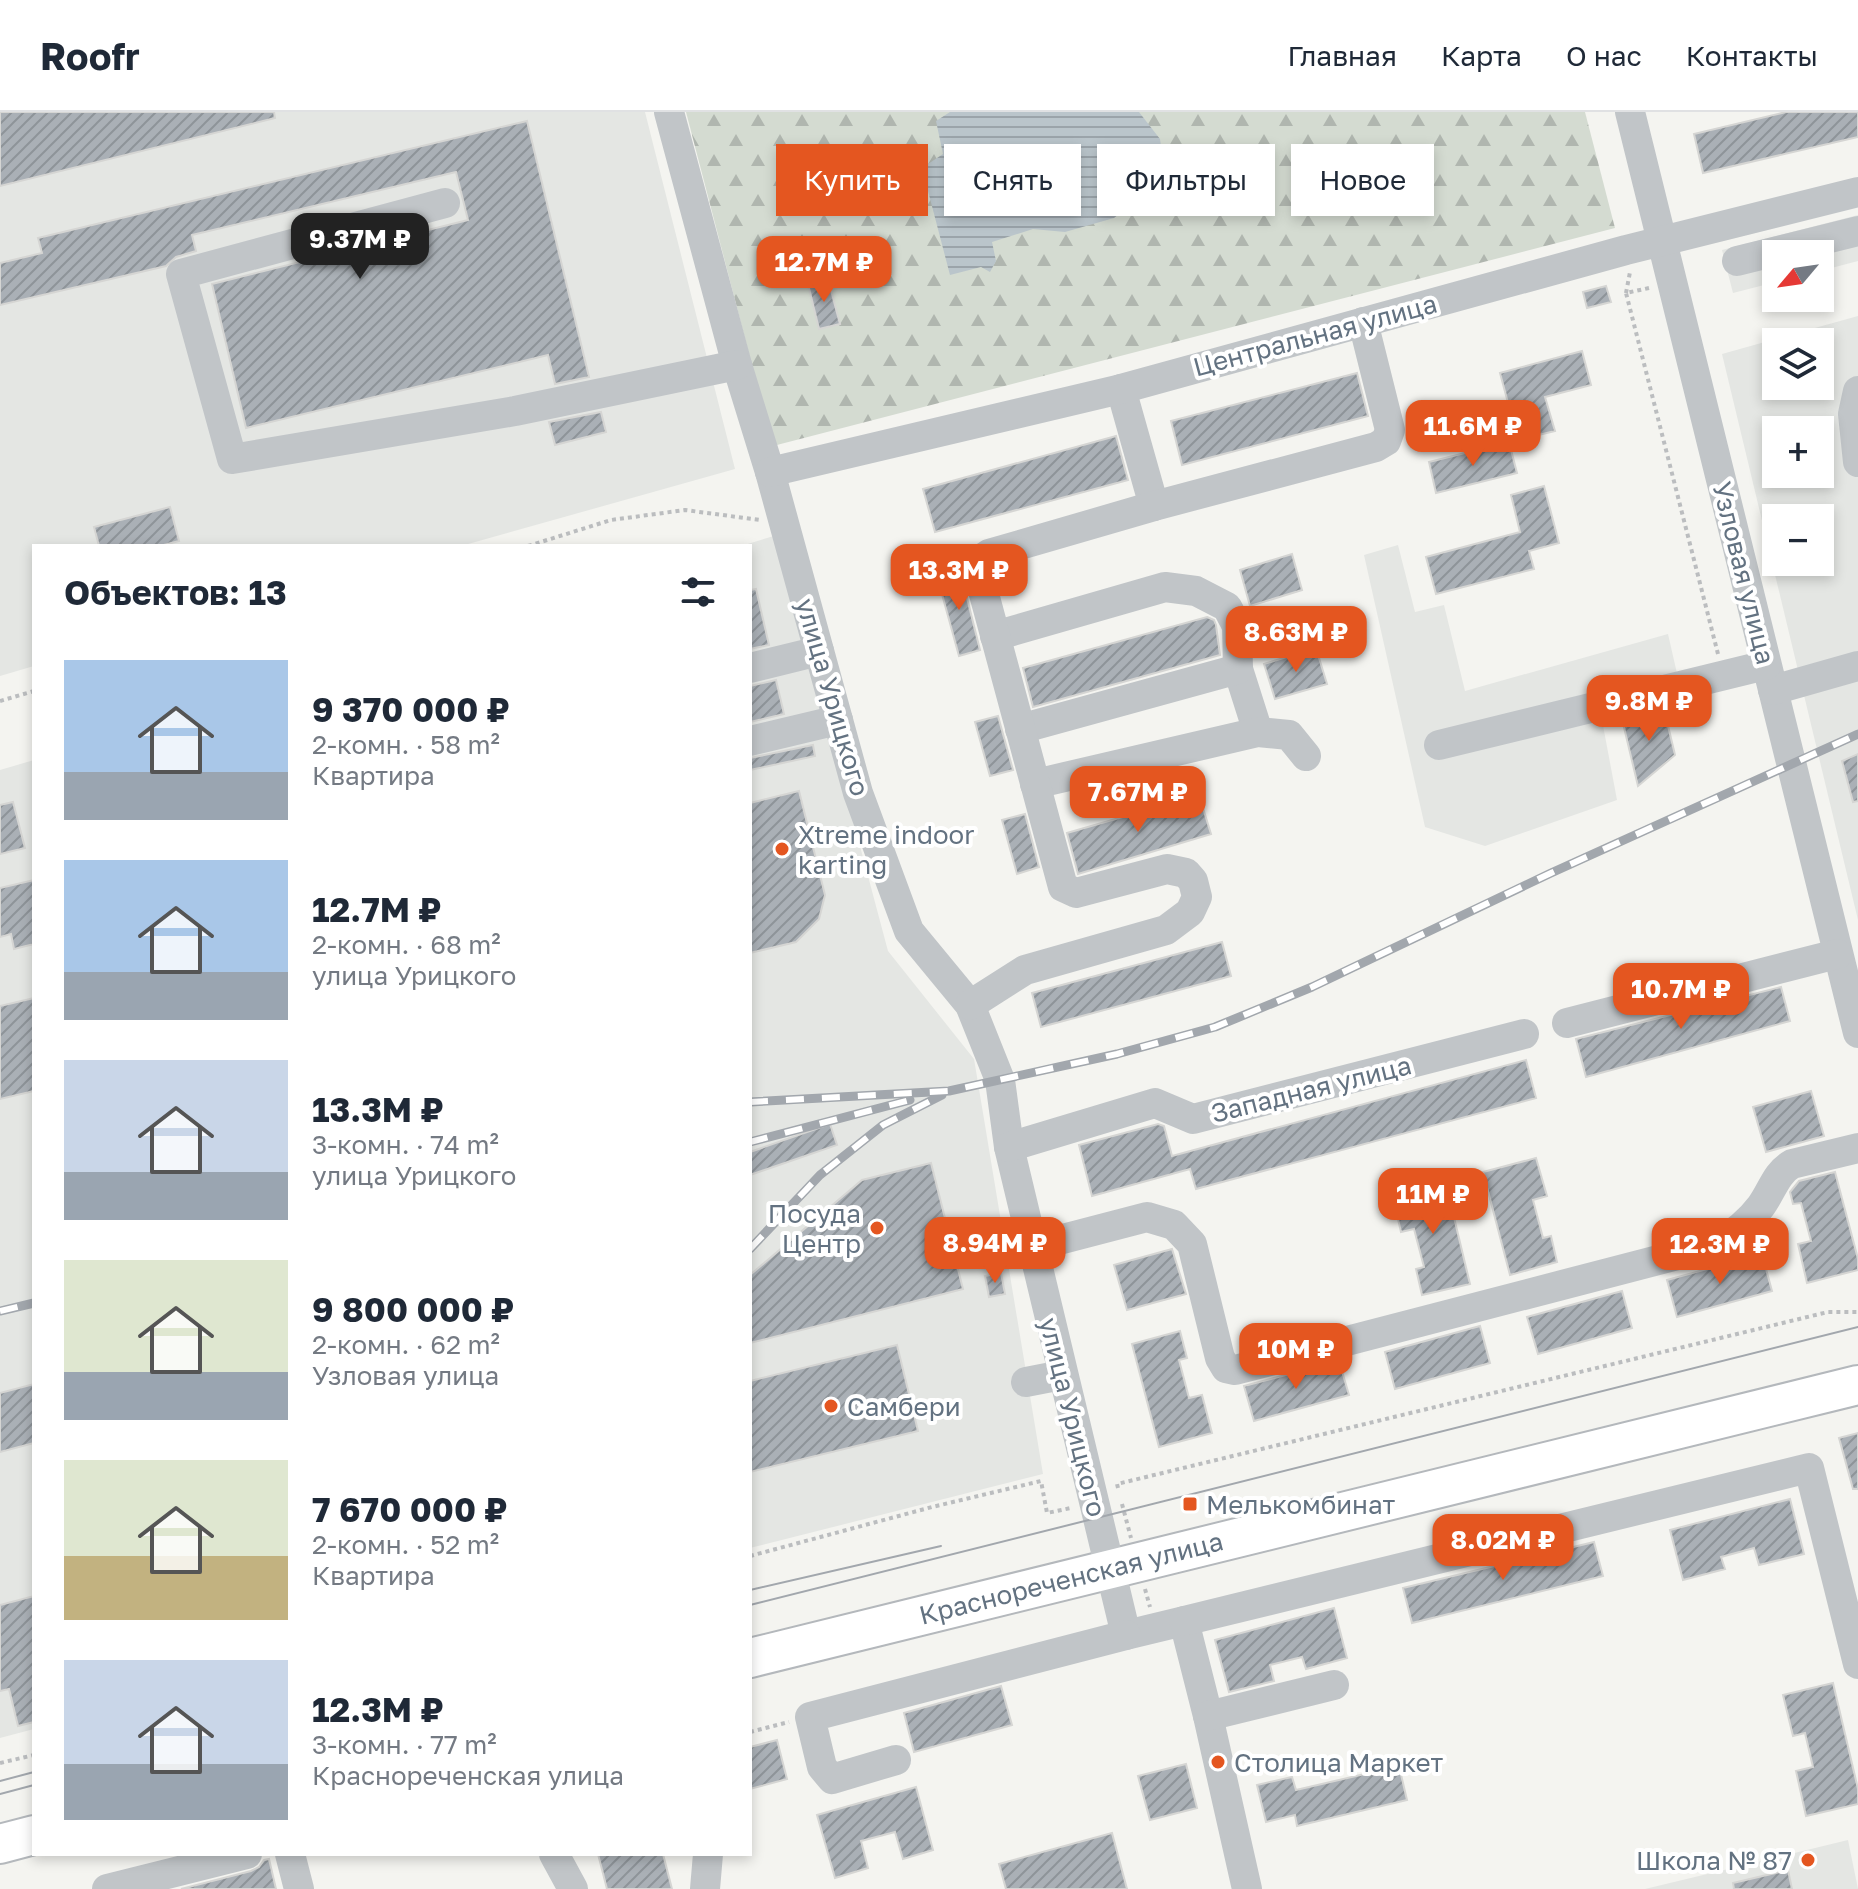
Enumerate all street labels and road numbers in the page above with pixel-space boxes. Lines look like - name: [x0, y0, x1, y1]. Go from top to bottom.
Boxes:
- street label: Центральная улица: [1190, 288, 1440, 382]
- street label: Узловая улица: [1706, 478, 1782, 668]
- street label: улица Урицкого: [790, 594, 876, 800]
- street label: Западная улица: [1208, 1049, 1414, 1129]
- street label: улица Урицкого: [1033, 1314, 1113, 1520]
- street label: Краснореченская улица: [916, 1525, 1226, 1631]

